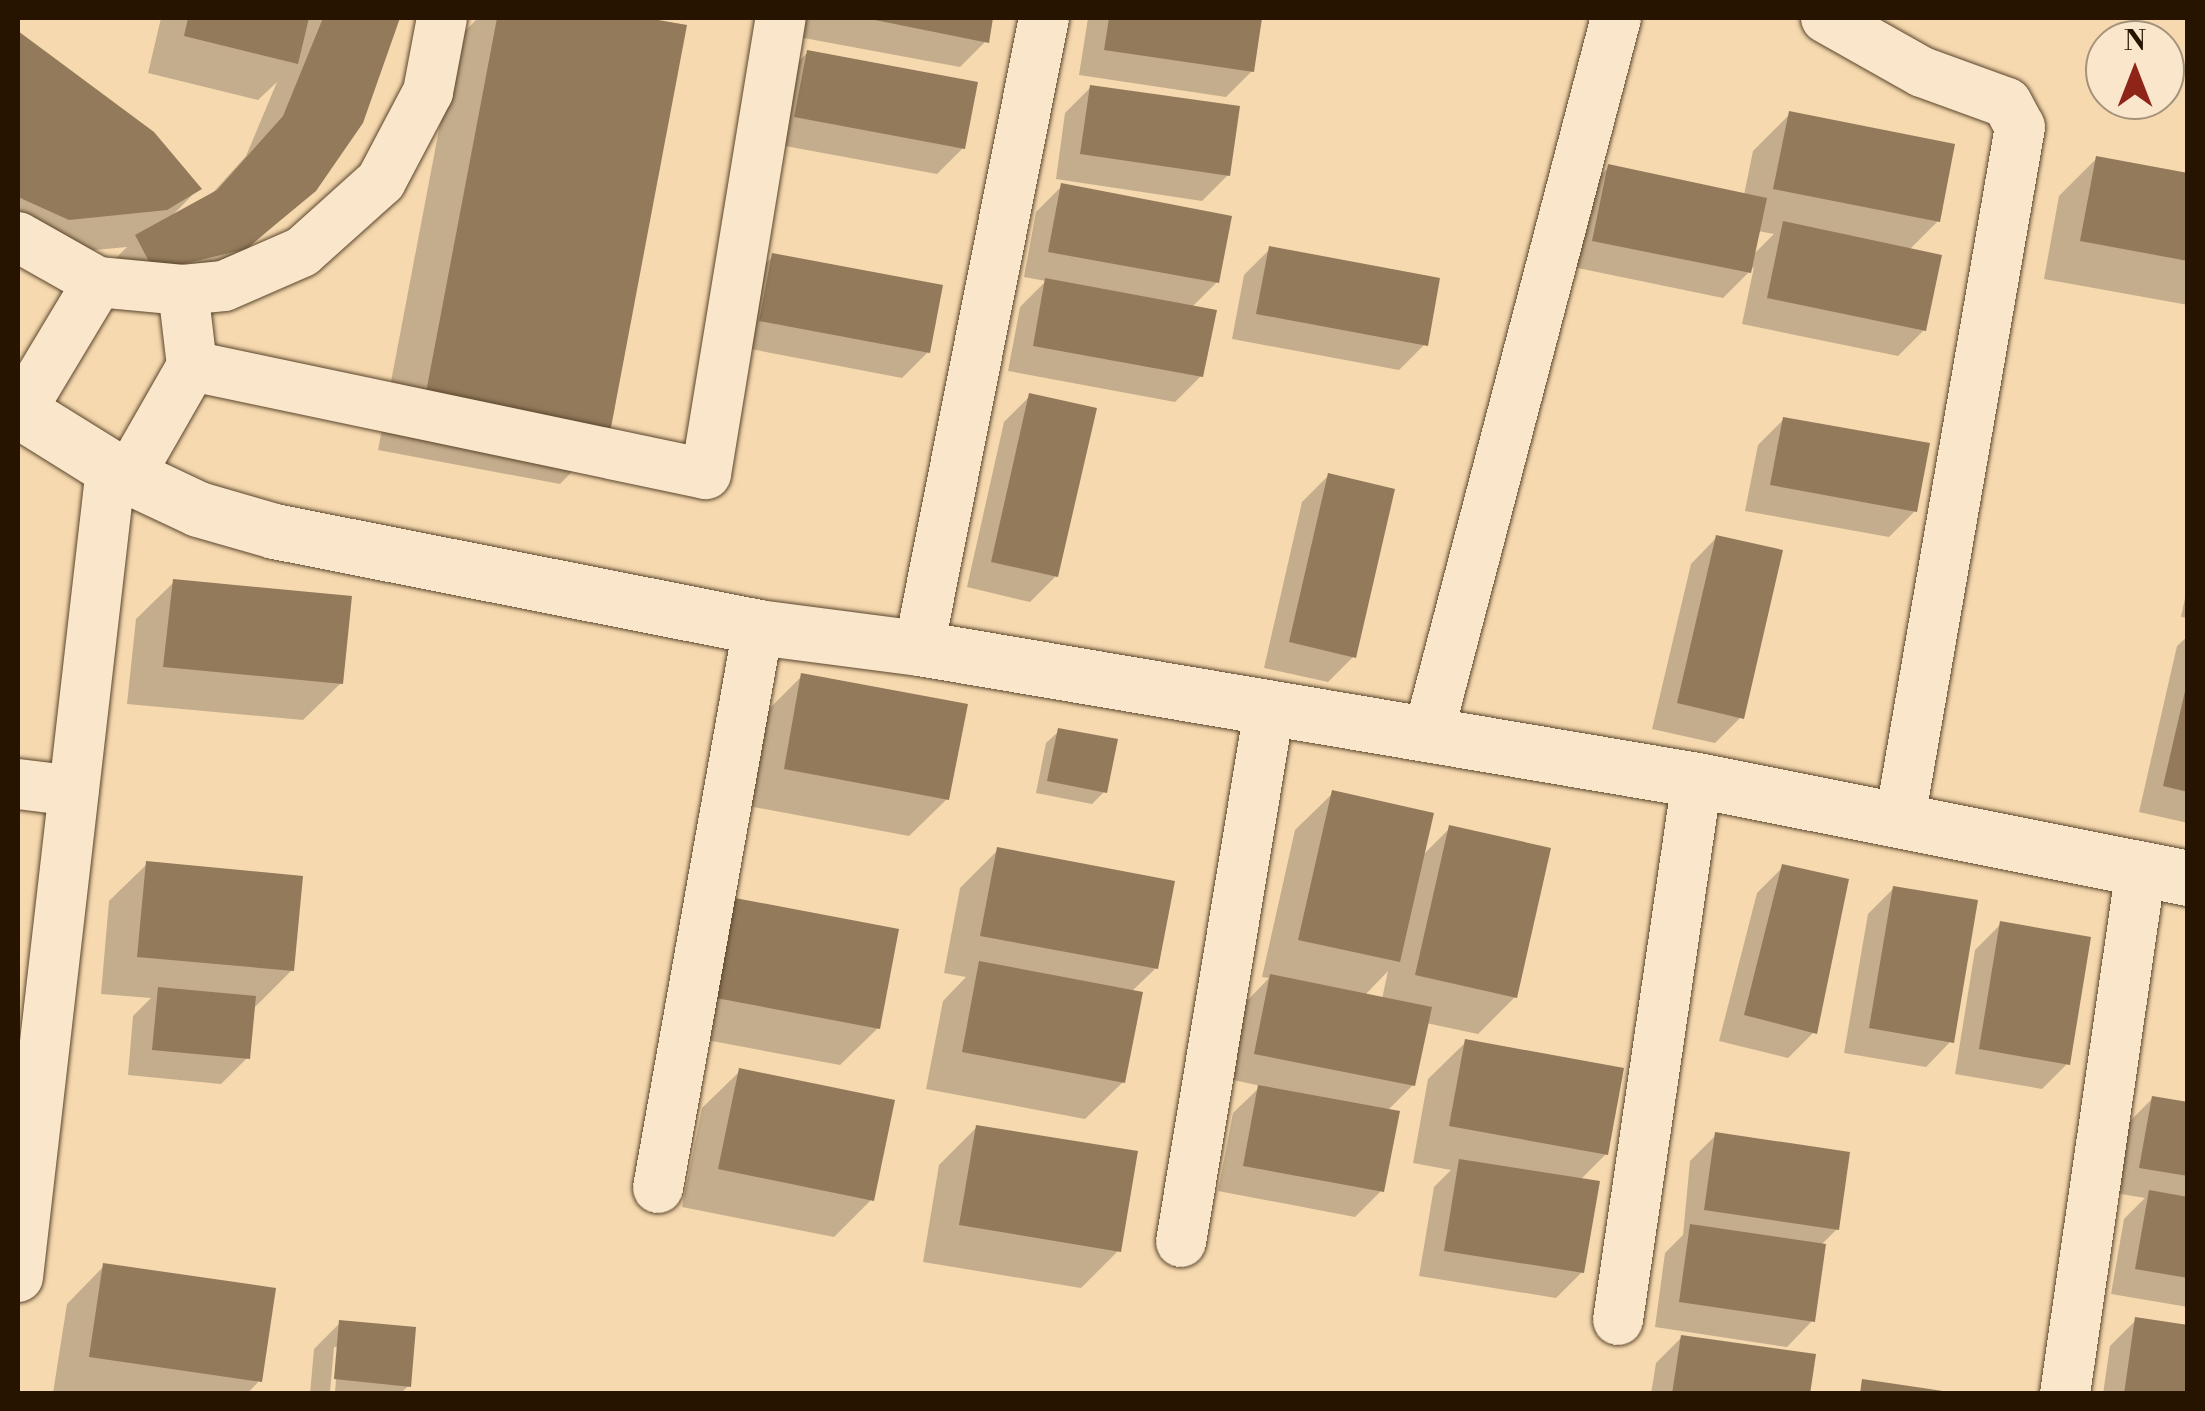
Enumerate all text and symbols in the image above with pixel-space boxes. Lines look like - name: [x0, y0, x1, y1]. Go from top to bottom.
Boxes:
- north arrow: [2085, 20, 2185, 120]
- text: N: [2124, 24, 2146, 59]

